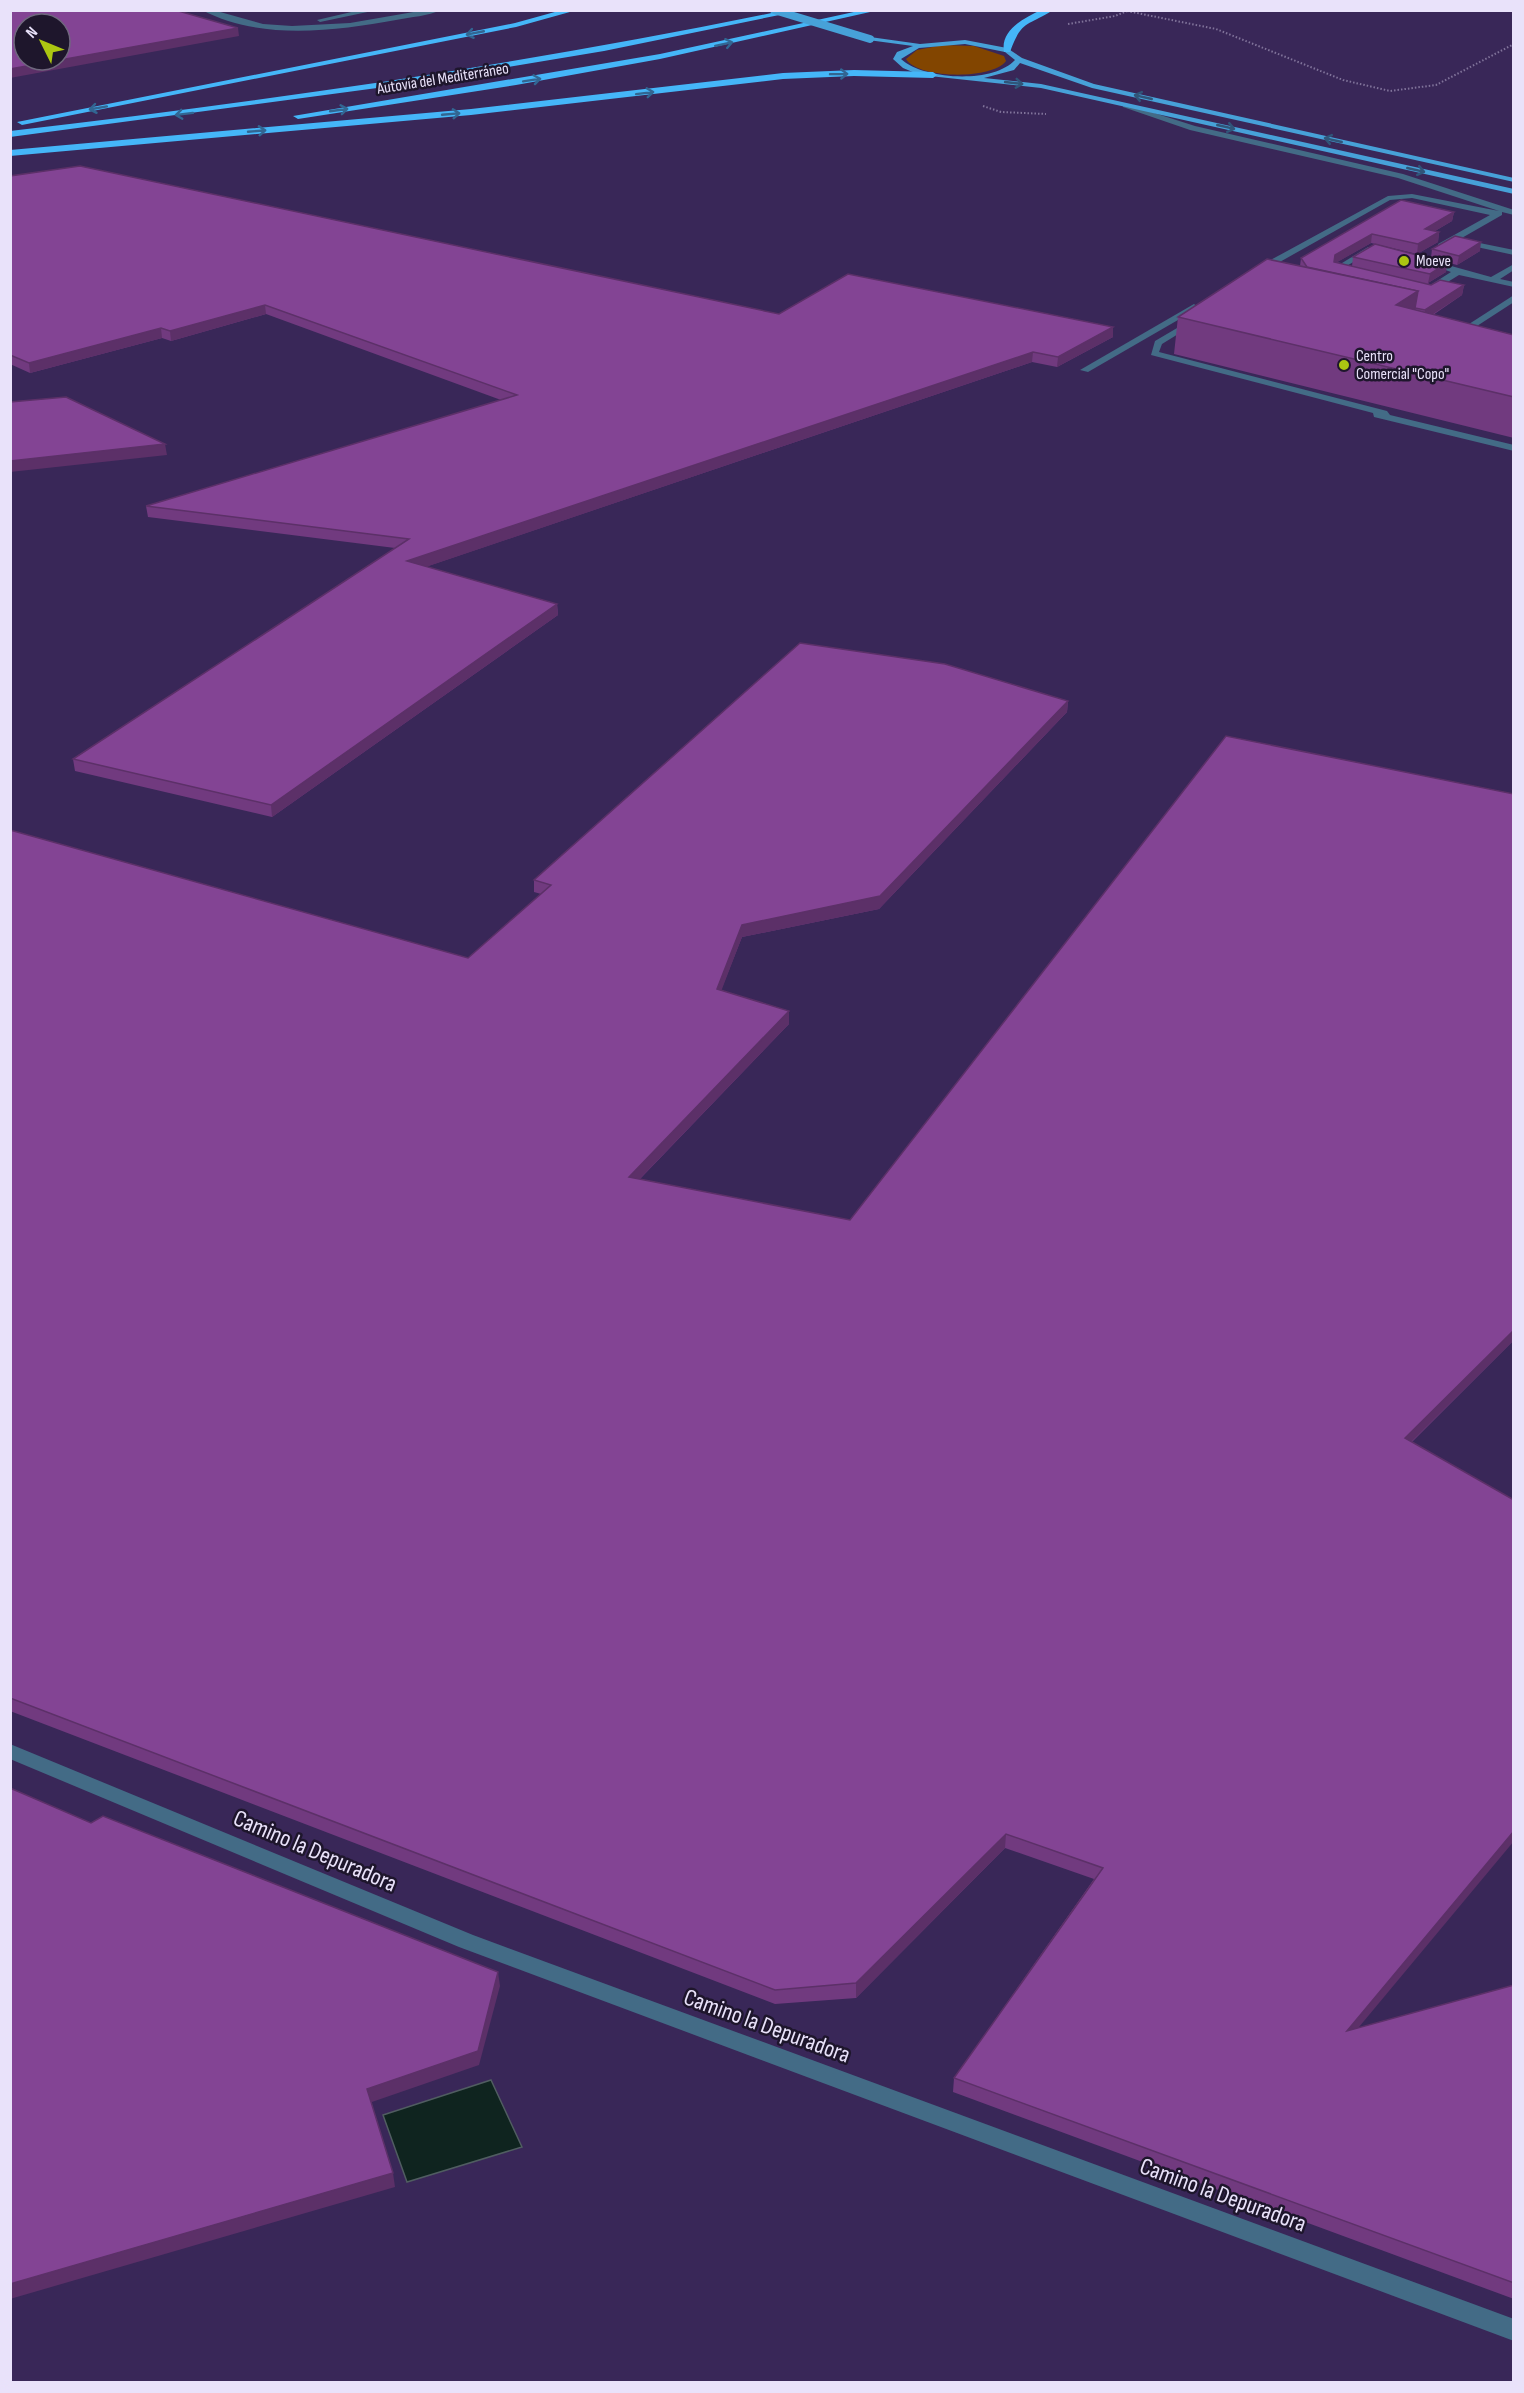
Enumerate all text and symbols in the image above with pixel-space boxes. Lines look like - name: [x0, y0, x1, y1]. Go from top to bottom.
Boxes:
- north arrow: [12, 12, 72, 72]
- text: N: [22, 23, 42, 42]
- one-way arrow: [465, 28, 485, 39]
- one-way arrow: [713, 38, 733, 49]
- street label: Autovía del Mediterráneo: [375, 59, 510, 99]
- one-way arrow: [828, 68, 848, 79]
- one-way arrow: [522, 74, 541, 85]
- one-way arrow: [1004, 78, 1024, 89]
- one-way arrow: [635, 87, 655, 98]
- one-way arrow: [1134, 91, 1153, 103]
- one-way arrow: [89, 103, 108, 114]
- one-way arrow: [329, 105, 349, 116]
- one-way arrow: [441, 108, 461, 119]
- one-way arrow: [174, 109, 194, 120]
- one-way arrow: [1216, 122, 1235, 134]
- one-way arrow: [247, 125, 266, 136]
- one-way arrow: [1324, 134, 1344, 145]
- one-way arrow: [1406, 164, 1425, 176]
- place label: Moeve: [1416, 252, 1451, 271]
- marker: Moeve: [1397, 254, 1411, 268]
- place label: Centro Comercial "Copo": [1356, 347, 1449, 384]
- marker: Centro Comercial "Copo": [1337, 358, 1351, 372]
- street label: Camino la Depuradora: [229, 1804, 401, 1898]
- street label: Camino la Depuradora: [680, 1982, 854, 2070]
- street label: Camino la Depuradora: [1136, 2151, 1310, 2239]

